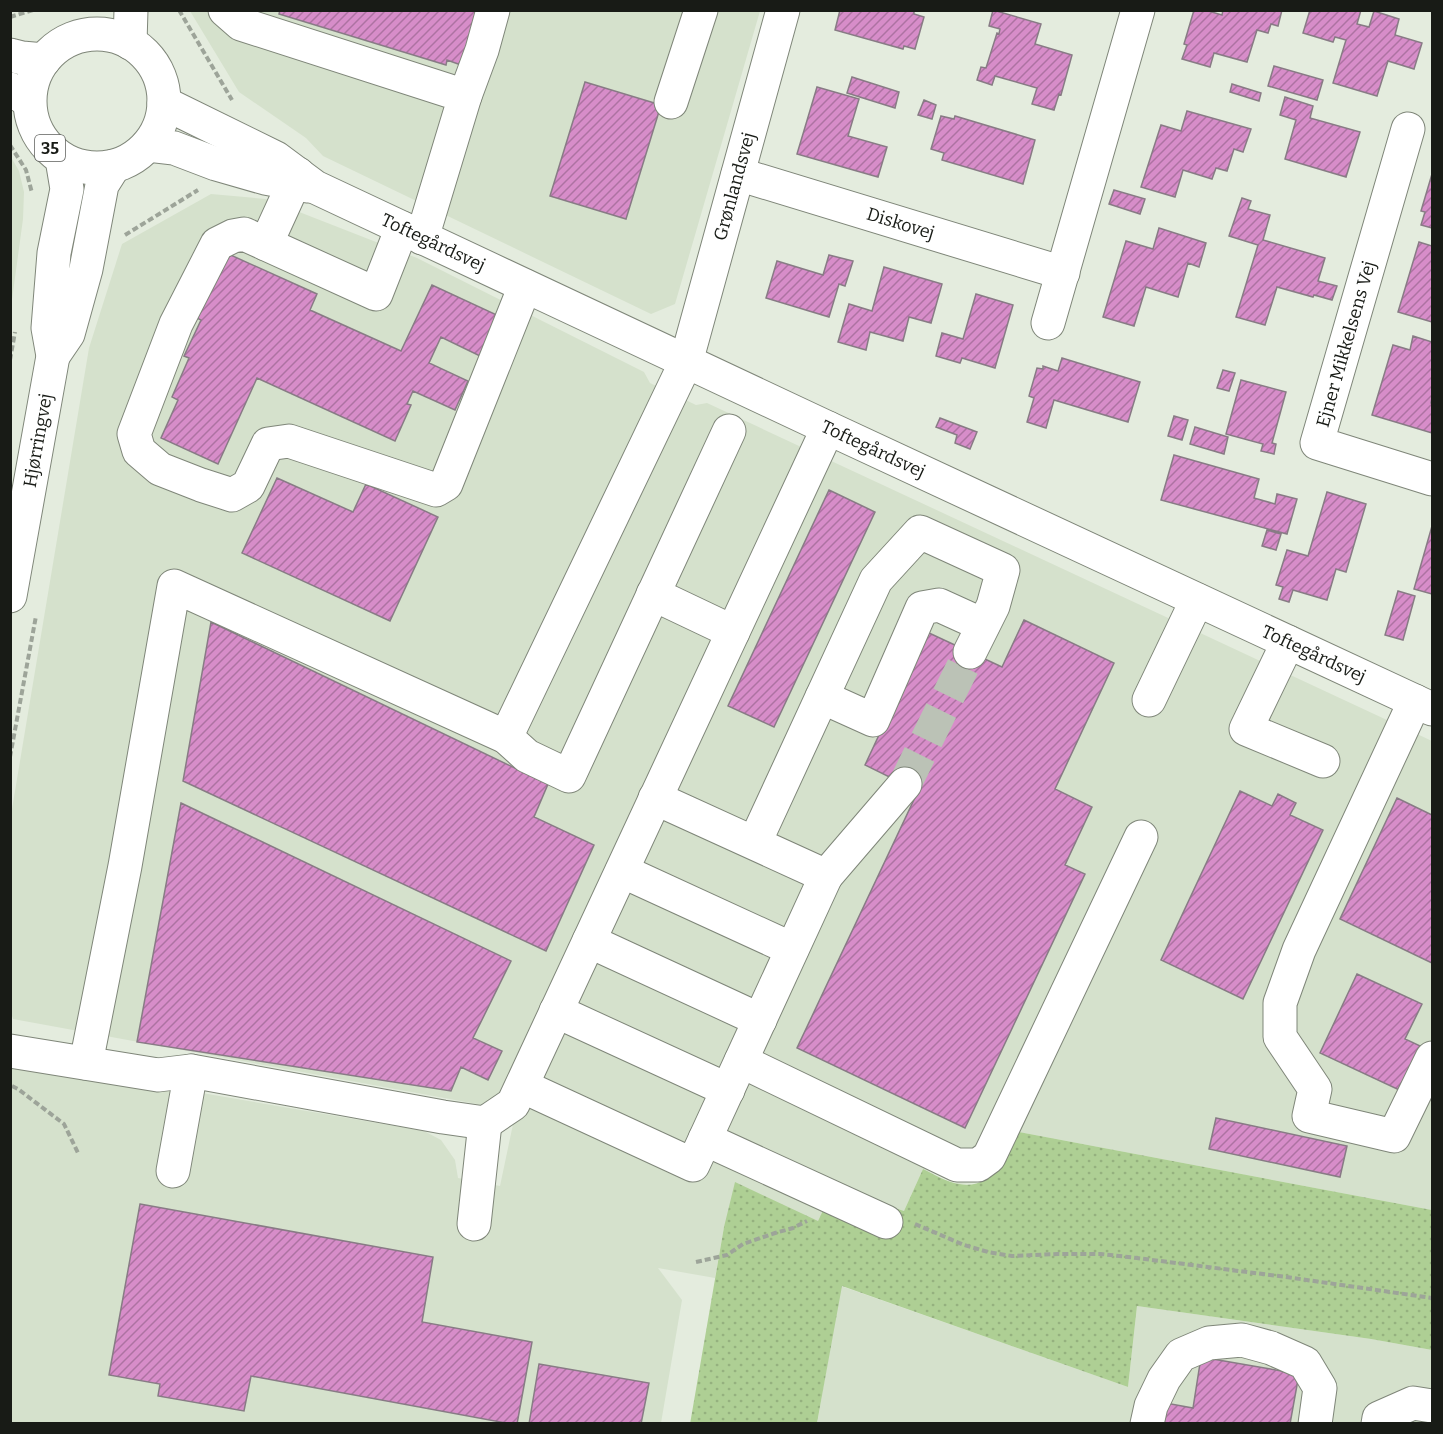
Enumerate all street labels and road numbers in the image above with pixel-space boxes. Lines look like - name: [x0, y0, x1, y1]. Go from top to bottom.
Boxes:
- street label: Grønlandsvej: [709, 130, 760, 243]
- road number: 35: [35, 135, 65, 161]
- street label: Diskovej: [864, 203, 937, 244]
- street label: Toftegårdsvej: [378, 209, 489, 276]
- street label: Ejner Mikkelsens Vej: [1312, 258, 1380, 430]
- street label: Hjørringvej: [19, 392, 57, 489]
- street label: Toftegårdsvej: [818, 415, 929, 483]
- street label: Toftegårdsvej: [1258, 620, 1369, 688]

